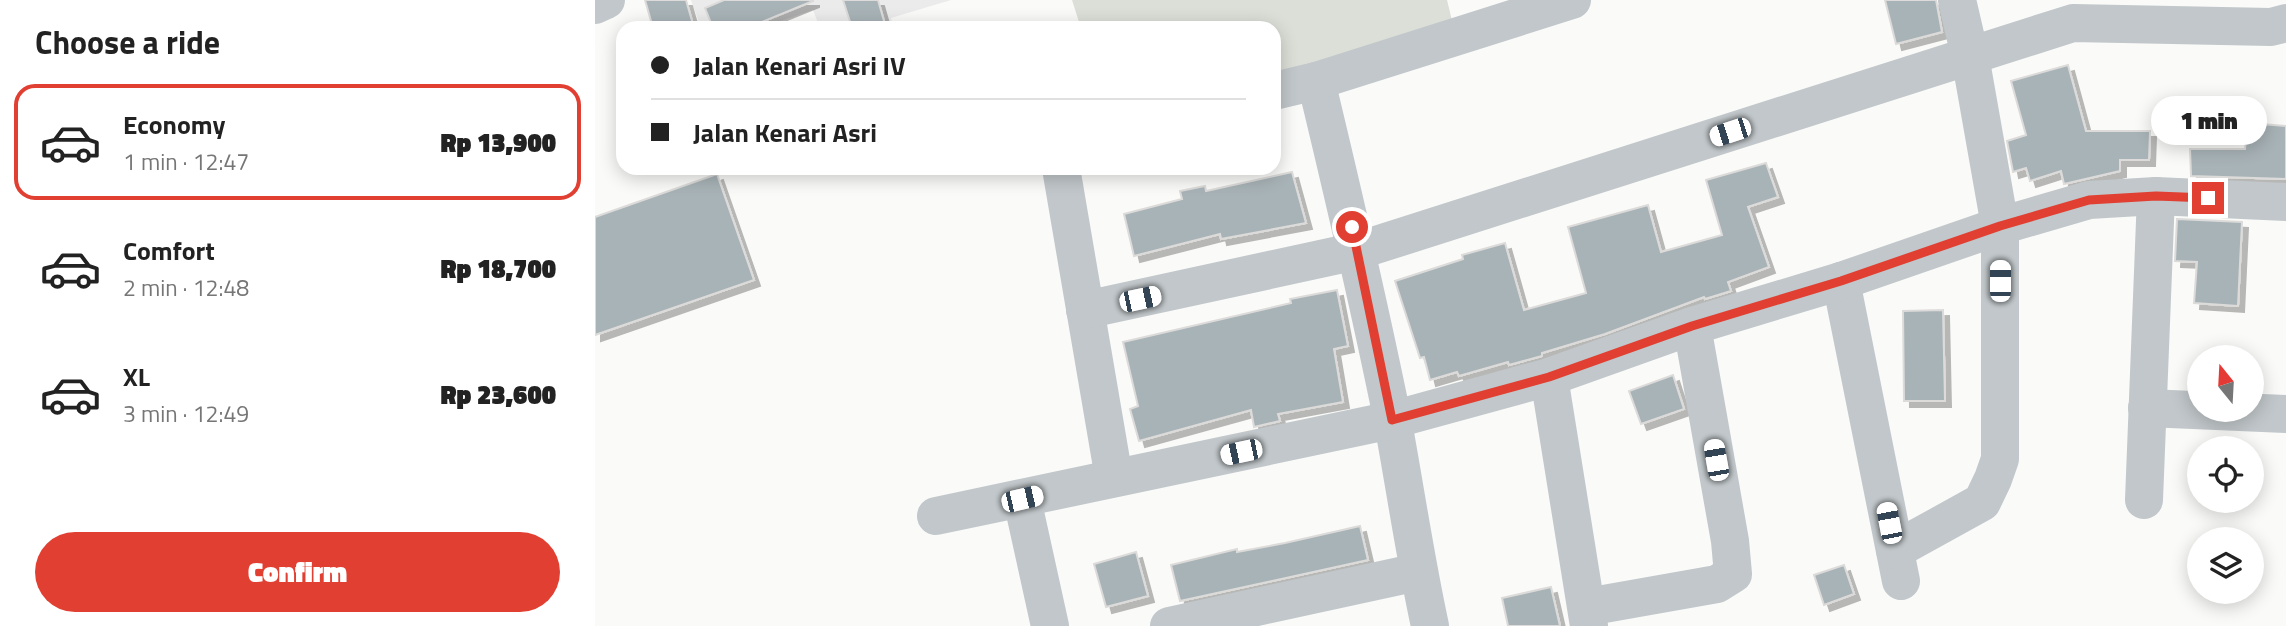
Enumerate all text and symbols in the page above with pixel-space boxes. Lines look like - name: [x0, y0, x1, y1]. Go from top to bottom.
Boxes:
- text: Choose a ride: [35, 18, 220, 66]
- text: Jalan Kenari Asri IV: [693, 46, 906, 85]
- callout: 1 min: [2150, 96, 2266, 146]
- text: 1 min: [2180, 103, 2238, 138]
- text: Economy: [123, 105, 225, 144]
- icon: car: [39, 111, 102, 174]
- text: Jalan Kenari Asri: [693, 113, 877, 152]
- car: [1707, 116, 1754, 148]
- text: Rp 13,900: [441, 123, 556, 162]
- text: 1 min · 12:47: [123, 144, 249, 179]
- route end: [2192, 182, 2224, 214]
- route start: [1336, 211, 1368, 243]
- text: Comfort: [123, 231, 215, 270]
- icon: car: [39, 237, 102, 300]
- text: Rp 18,700: [441, 249, 556, 288]
- car: [1990, 260, 2011, 302]
- text: 2 min · 12:48: [123, 270, 249, 305]
- car: [1118, 284, 1163, 314]
- north arrow: [2187, 345, 2265, 422]
- map controls: [2187, 345, 2264, 604]
- text: XL: [123, 357, 150, 396]
- icon: car: [39, 363, 102, 426]
- text: Rp 23,600: [441, 375, 556, 414]
- text: 3 min · 12:49: [123, 396, 249, 431]
- button: locate: [2187, 436, 2264, 513]
- car: [1219, 437, 1264, 467]
- car: [1703, 437, 1730, 483]
- car: [1000, 484, 1045, 514]
- car: [1875, 500, 1904, 546]
- button: layers: [2187, 527, 2264, 604]
- button: Confirm: [35, 532, 560, 612]

